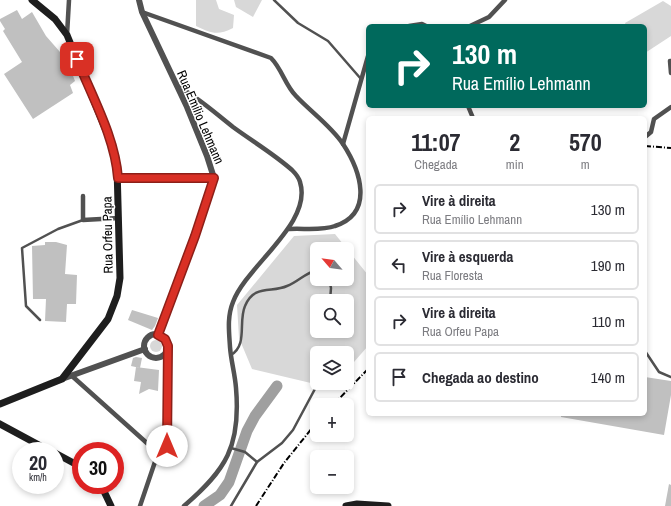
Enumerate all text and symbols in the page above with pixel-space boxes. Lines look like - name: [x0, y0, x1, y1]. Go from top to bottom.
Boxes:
- text: 130 m: [452, 35, 517, 73]
- icon: right: [386, 40, 438, 92]
- pin: [60, 42, 94, 76]
- icon: arrive: [66, 48, 88, 70]
- street label: Rua Emílio Lehmann: [173, 68, 228, 167]
- text: Rua Emílio Lehmann: [452, 71, 591, 96]
- text: 11:07: [411, 126, 461, 158]
- text: 2: [509, 126, 520, 158]
- text: 570: [569, 126, 602, 158]
- text: Chegada: [414, 156, 458, 173]
- text: min: [506, 156, 524, 173]
- text: m: [581, 156, 590, 173]
- text: Vire à direita: [422, 190, 496, 211]
- street label: Rua Orfeu Papa: [98, 196, 117, 274]
- icon: right: [388, 198, 410, 220]
- text: 130 m: [591, 199, 625, 220]
- text: Rua Emílio Lehmann: [422, 211, 522, 228]
- north arrow: [310, 242, 354, 286]
- map controls: [310, 242, 354, 494]
- text: Vire à esquerda: [422, 246, 513, 267]
- icon: left: [388, 254, 410, 276]
- text: 190 m: [591, 255, 625, 276]
- text: Rua Floresta: [422, 267, 483, 284]
- button: search: [310, 294, 354, 338]
- text: Vire à direita: [422, 302, 496, 323]
- icon: right: [388, 310, 410, 332]
- text: 110 m: [592, 311, 625, 332]
- text: Rua Orfeu Papa: [422, 323, 499, 340]
- button: layers: [310, 346, 354, 390]
- icon: arrive: [388, 366, 410, 388]
- text: Chegada ao destino: [422, 367, 539, 388]
- text: 140 m: [591, 367, 625, 388]
- button: +: [310, 398, 354, 442]
- position arrow: [146, 425, 188, 467]
- speed limit sign: 30: [72, 442, 124, 494]
- text: 20: [29, 449, 47, 476]
- button: −: [310, 450, 354, 494]
- text: km/h: [29, 471, 47, 484]

